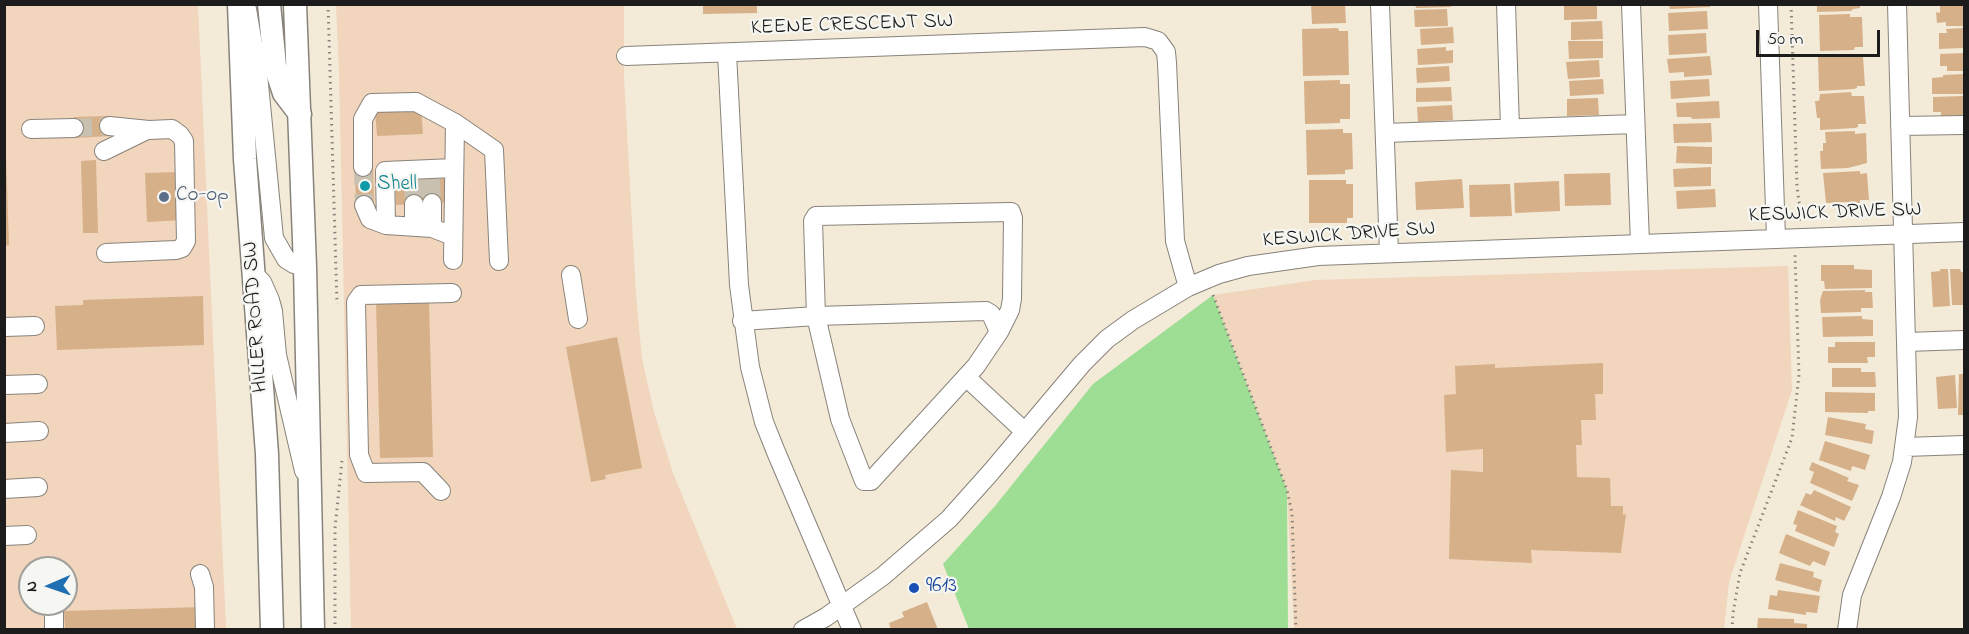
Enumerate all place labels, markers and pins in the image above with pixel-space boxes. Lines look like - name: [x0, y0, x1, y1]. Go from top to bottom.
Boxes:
- place label: Shell: [377, 173, 417, 199]
- marker: Shell: [358, 179, 372, 193]
- place label: Co-op: [176, 184, 229, 210]
- marker: Co-op: [157, 190, 171, 204]
- place label: 9613: [926, 575, 957, 601]
- marker: 9613: [907, 581, 921, 595]

